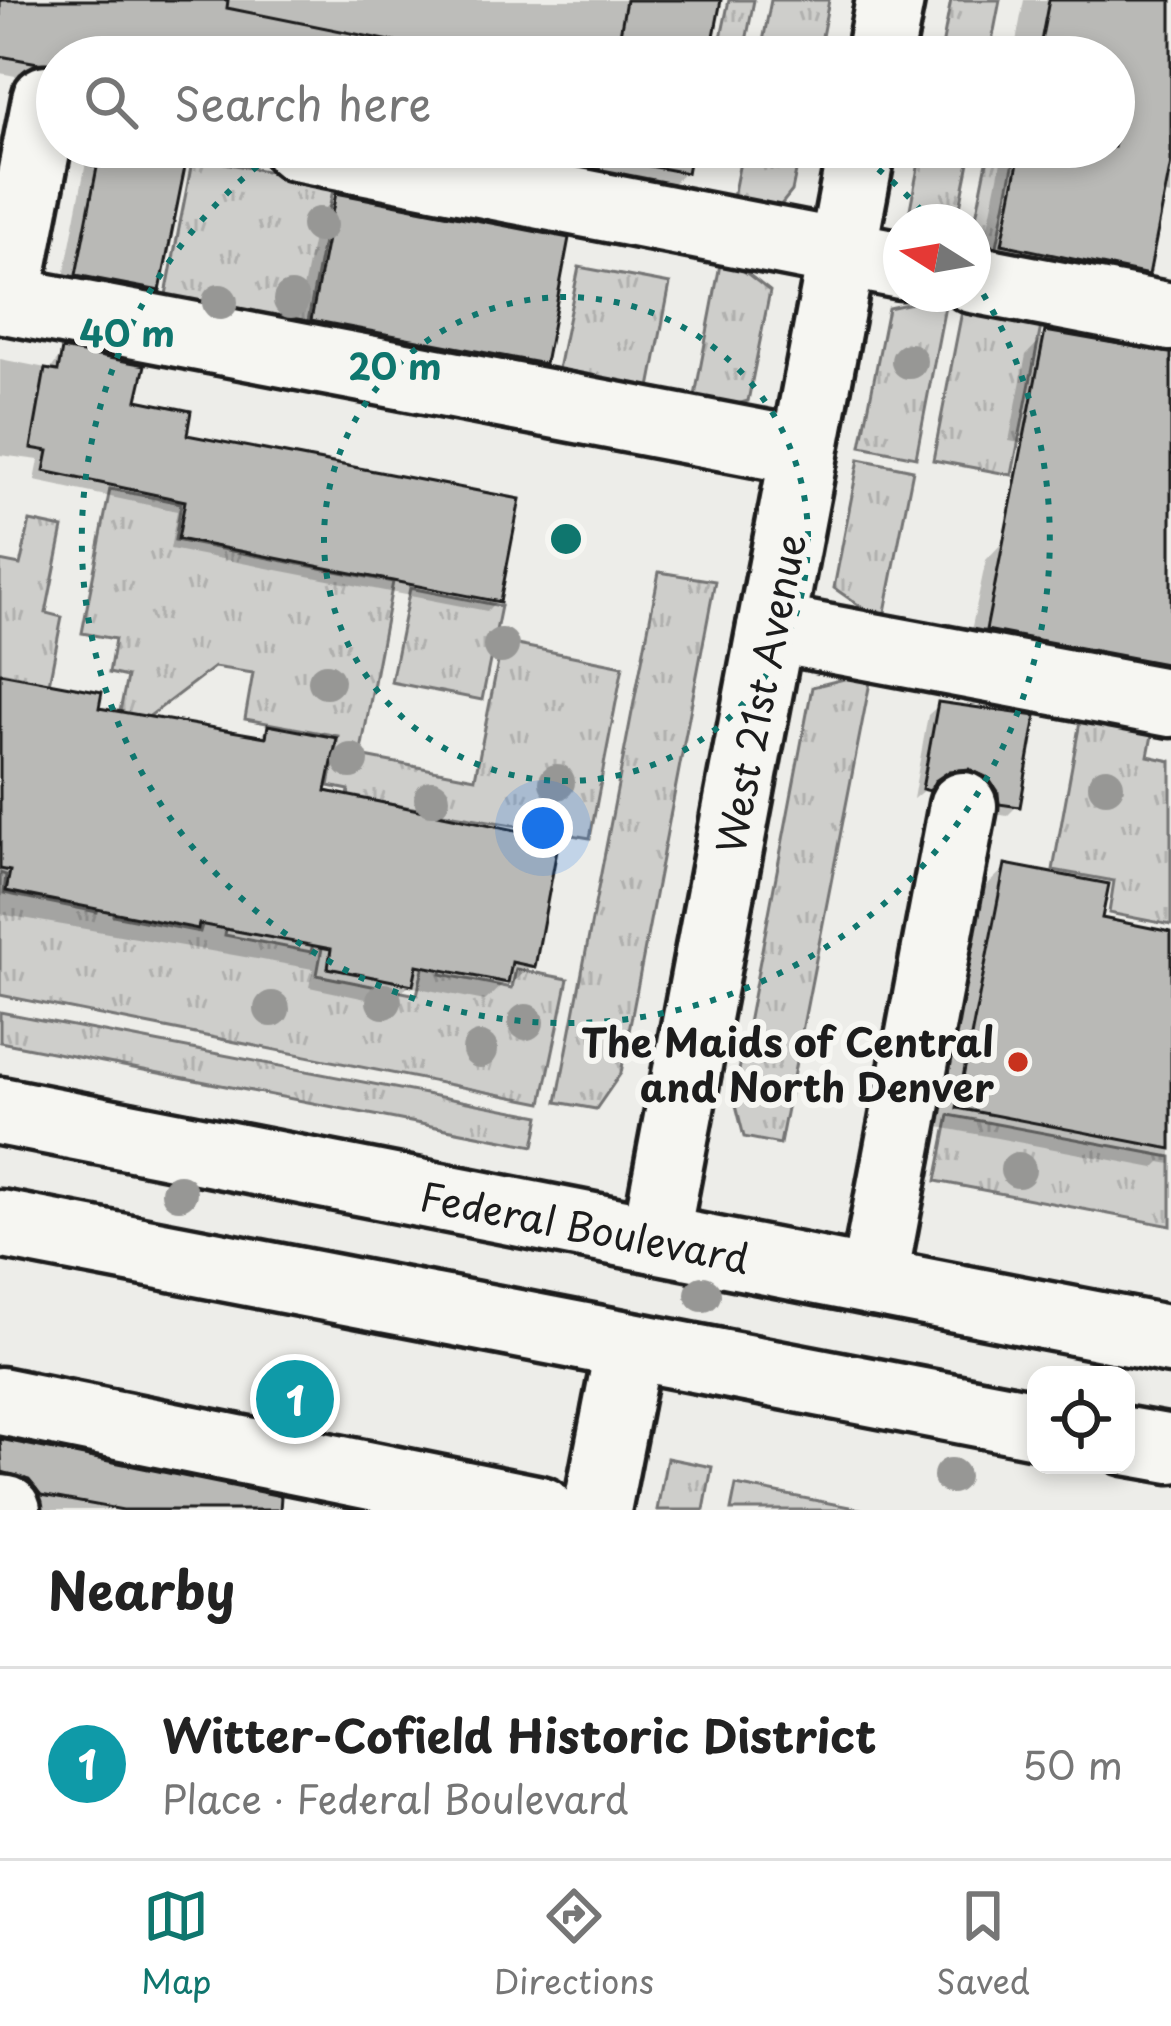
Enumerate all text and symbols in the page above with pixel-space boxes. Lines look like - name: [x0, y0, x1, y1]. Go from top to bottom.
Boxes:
- search box: [36, 36, 1135, 168]
- text: Search here: [174, 68, 431, 136]
- icon: search: [78, 69, 144, 135]
- north arrow: [883, 204, 991, 312]
- text: 40 m: [79, 305, 175, 359]
- text: 20 m: [348, 338, 442, 392]
- centre of rings: [545, 518, 587, 560]
- street label: West 21st Avenue: [699, 528, 819, 858]
- your location: [513, 798, 573, 858]
- place label: The Maids of Central and North Denver: [581, 1011, 994, 1115]
- marker: The Maids of Central and North Denver: [1005, 1049, 1031, 1075]
- street label: Federal Boulevard: [415, 1165, 755, 1287]
- pin: 1: [256, 1354, 334, 1444]
- map controls: [1027, 1366, 1135, 1474]
- button: locate: [1027, 1366, 1135, 1474]
- text: Nearby: [48, 1550, 235, 1627]
- text: Witter-Cofield Historic District: [162, 1700, 876, 1768]
- text: 1: [78, 1734, 96, 1793]
- text: 50 m: [1022, 1734, 1123, 1793]
- text: Place · Federal Boulevard: [162, 1768, 629, 1827]
- tab: Map: [141, 1883, 212, 2005]
- tab: Directions: [494, 1883, 654, 2005]
- tab: Saved: [936, 1883, 1030, 2005]

